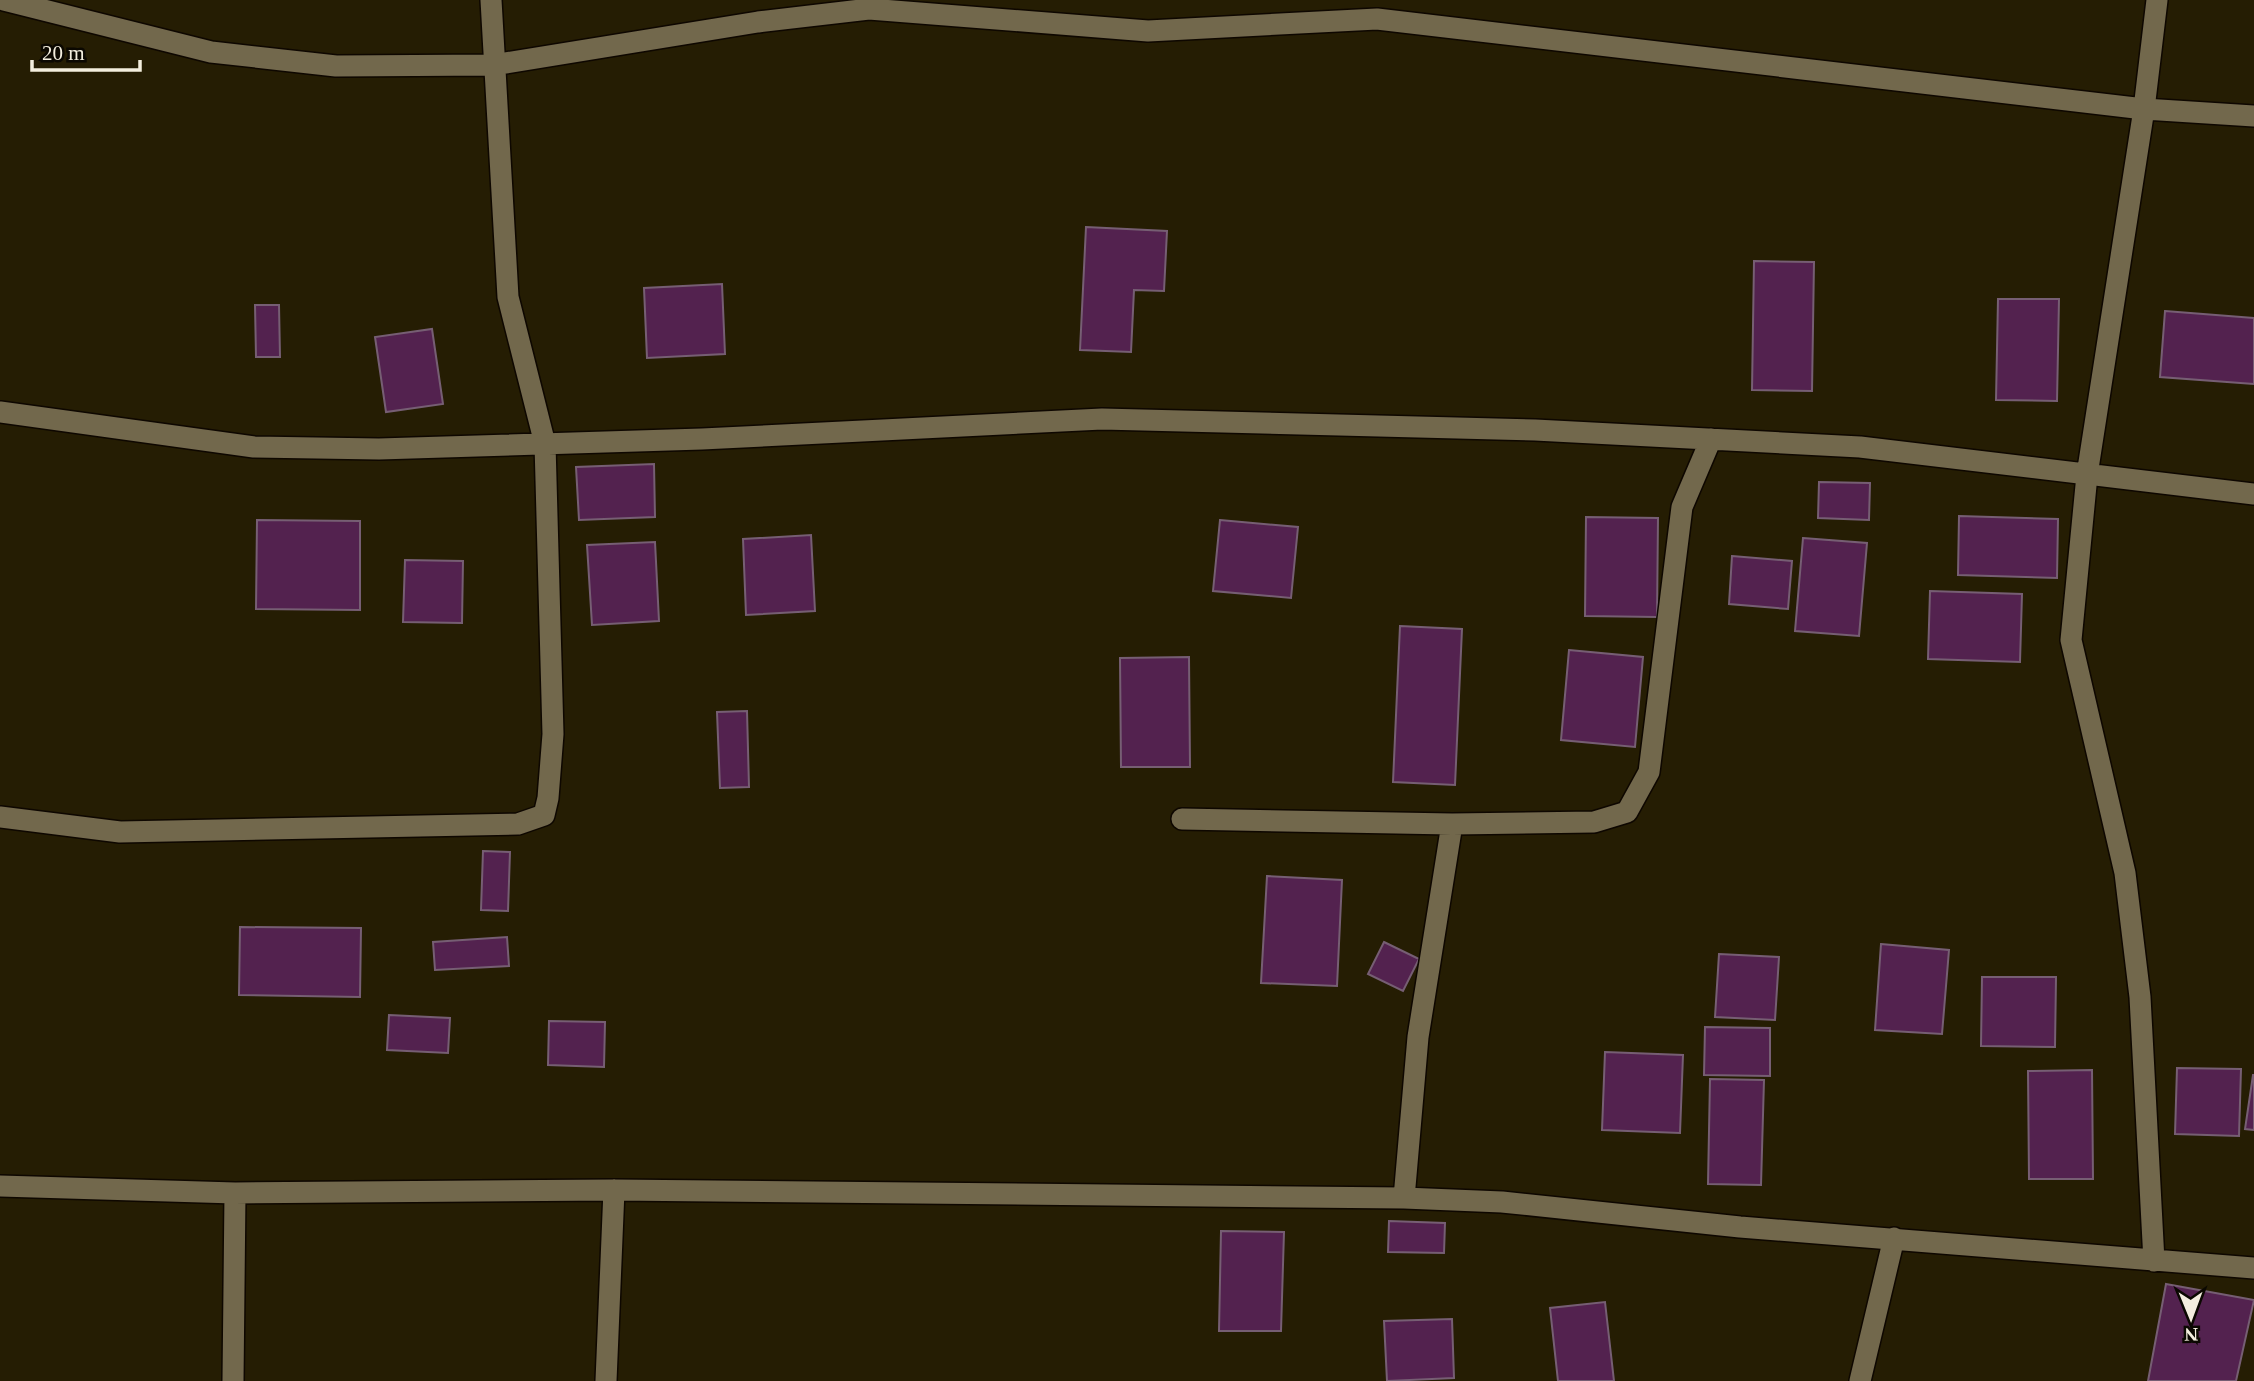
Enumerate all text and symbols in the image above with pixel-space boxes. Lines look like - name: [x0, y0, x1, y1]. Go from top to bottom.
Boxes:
- scale bar: [32, 28, 140, 72]
- text: 20 m: [42, 41, 85, 65]
- north arrow: [2156, 1283, 2226, 1353]
- text: N: [2184, 1324, 2198, 1345]

